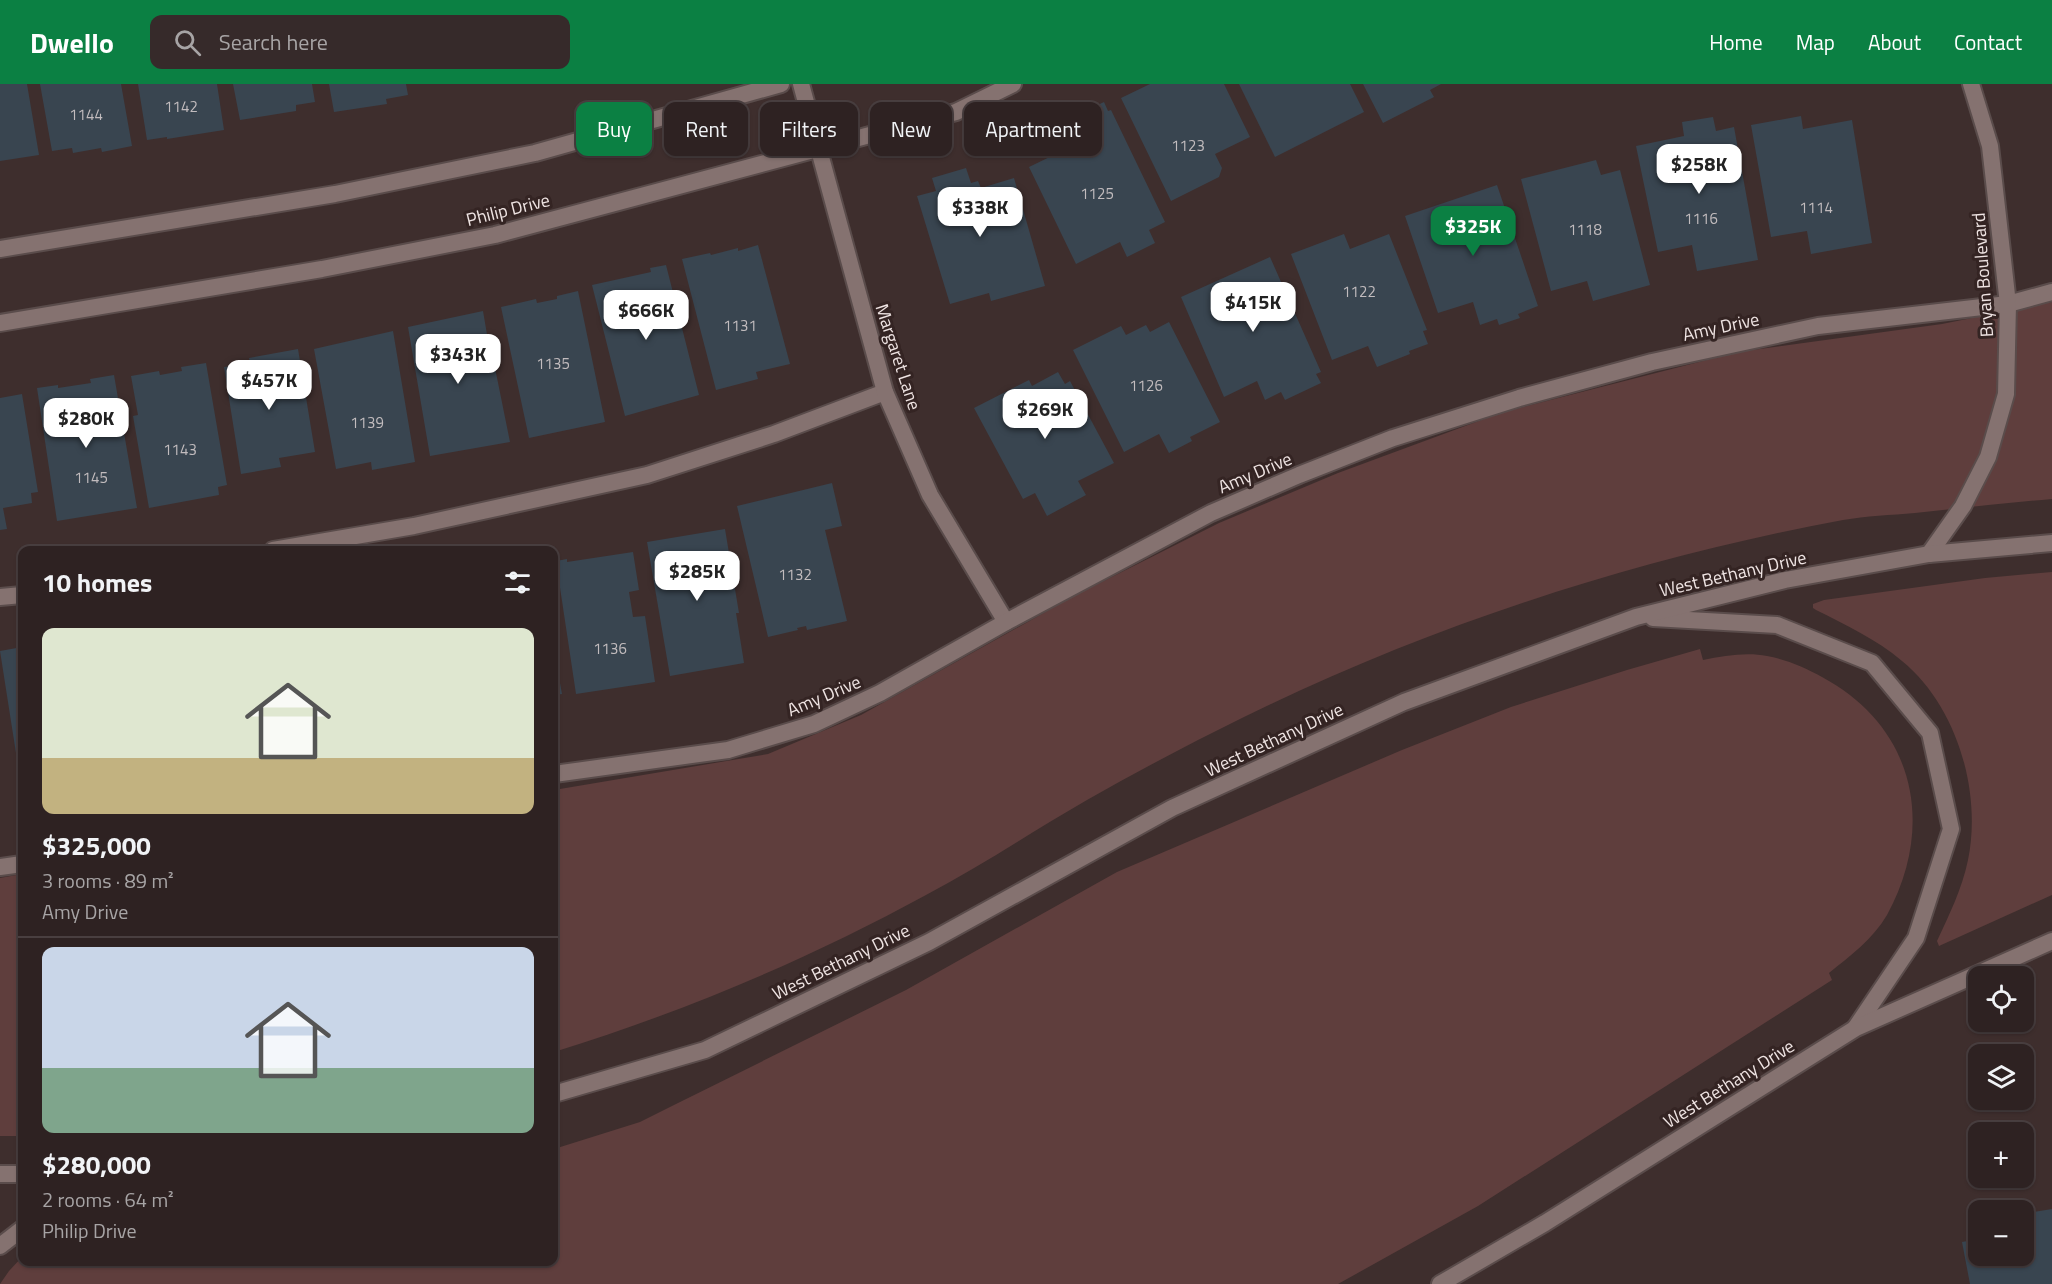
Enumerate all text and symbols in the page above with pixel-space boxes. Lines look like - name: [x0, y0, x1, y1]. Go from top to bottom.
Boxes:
- search box: [150, 15, 570, 69]
- text: Dwello: [30, 21, 114, 64]
- text: Search here: [219, 25, 328, 59]
- icon: search: [171, 26, 204, 59]
- text: Home: [1709, 26, 1763, 58]
- text: Map: [1796, 26, 1835, 58]
- text: About: [1868, 26, 1921, 58]
- text: Contact: [1954, 26, 2022, 58]
- house number: 1142: [164, 95, 198, 118]
- chip: Buy: [576, 102, 652, 156]
- chip: Rent: [664, 102, 748, 156]
- chip: Filters: [760, 102, 858, 156]
- chip: New: [870, 102, 952, 156]
- chip: Apartment: [964, 102, 1102, 156]
- house number: 1144: [69, 103, 103, 126]
- house number: 1123: [1171, 134, 1205, 157]
- pin: $258K: [1657, 144, 1741, 195]
- text: $258K: [1671, 148, 1727, 179]
- house number: 1125: [1080, 182, 1114, 205]
- street label: Philip Drive: [463, 186, 552, 233]
- pin: $338K: [938, 187, 1022, 238]
- text: $338K: [952, 191, 1008, 222]
- house number: 1114: [1799, 196, 1833, 219]
- pin: $325K: [1431, 206, 1515, 257]
- house number: 1116: [1684, 207, 1718, 230]
- text: $325K: [1445, 210, 1501, 241]
- street label: Bryan Boulevard: [1965, 212, 2000, 338]
- house number: 1118: [1568, 218, 1602, 241]
- house number: 1122: [1342, 280, 1376, 303]
- pin: $415K: [1211, 282, 1295, 333]
- text: $415K: [1225, 286, 1281, 317]
- pin: $666K: [604, 290, 688, 341]
- text: $666K: [618, 294, 674, 325]
- street label: Margaret Lane: [869, 300, 928, 413]
- street label: Amy Drive: [1680, 305, 1762, 348]
- house number: 1131: [723, 314, 757, 337]
- pin: $343K: [416, 334, 500, 385]
- text: $343K: [430, 338, 486, 369]
- house number: 1135: [536, 352, 570, 375]
- pin: $457K: [227, 360, 311, 411]
- text: $457K: [241, 364, 297, 395]
- house number: 1126: [1129, 374, 1163, 397]
- pin: $269K: [1003, 389, 1087, 440]
- text: $269K: [1017, 393, 1073, 424]
- pin: $280K: [44, 398, 128, 449]
- text: $280K: [58, 402, 114, 433]
- house number: 1139: [350, 411, 384, 434]
- house number: 1143: [163, 438, 197, 461]
- street label: Amy Drive: [1214, 445, 1296, 500]
- house number: 1145: [74, 466, 108, 489]
- street label: West Bethany Drive: [1657, 543, 1809, 604]
- pin: $285K: [655, 551, 739, 602]
- text: $285K: [669, 555, 725, 586]
- text: 10 homes: [42, 563, 152, 602]
- house number: 1132: [778, 563, 812, 586]
- icon: filters: [501, 566, 534, 599]
- house number: 1136: [593, 637, 627, 660]
- icon: home: [234, 667, 342, 775]
- street label: Amy Drive: [783, 668, 865, 723]
- street label: West Bethany Drive: [1200, 696, 1347, 783]
- text: $325,000: [42, 826, 151, 865]
- text: 3 rooms · 89 m²: [42, 865, 174, 896]
- text: Amy Drive: [42, 896, 128, 927]
- street label: West Bethany Drive: [767, 917, 914, 1007]
- map controls: [1968, 966, 2034, 1266]
- button: locate: [1968, 966, 2034, 1032]
- icon: home: [234, 986, 342, 1094]
- street label: West Bethany Drive: [1658, 1032, 1800, 1135]
- button: layers: [1968, 1044, 2034, 1110]
- button: +: [1968, 1122, 2034, 1188]
- text: $280,000: [42, 1145, 151, 1184]
- text: 2 rooms · 64 m²: [42, 1184, 174, 1215]
- button: −: [1968, 1200, 2034, 1266]
- text: Philip Drive: [42, 1215, 137, 1246]

